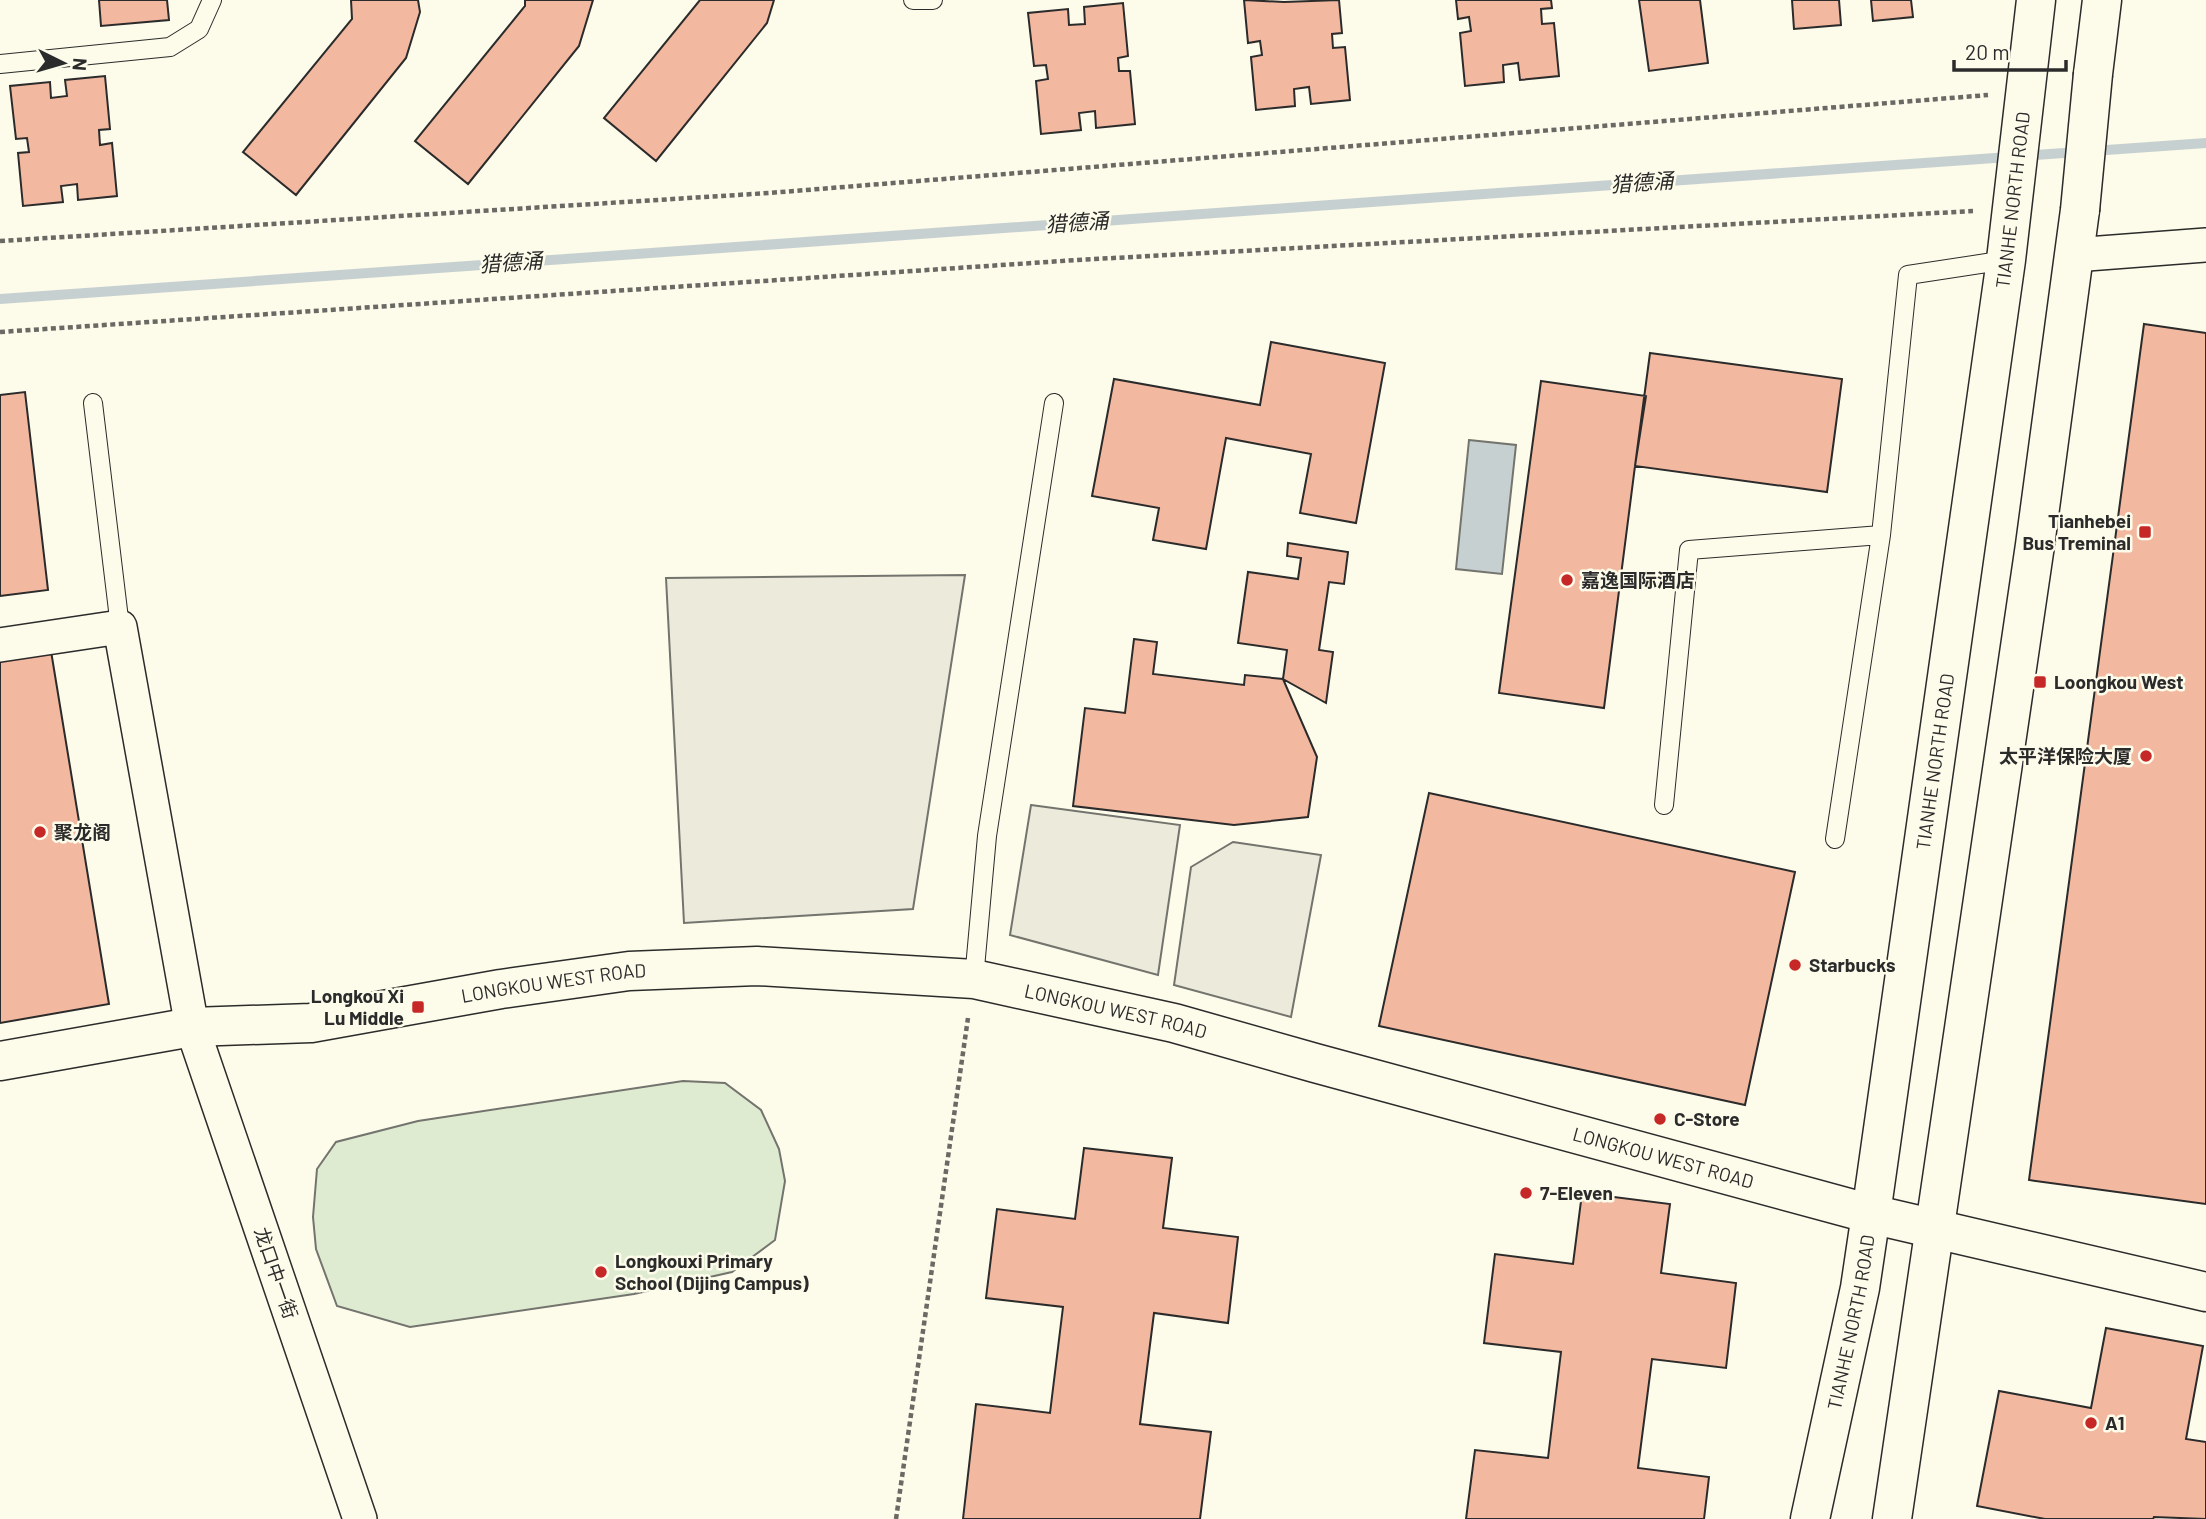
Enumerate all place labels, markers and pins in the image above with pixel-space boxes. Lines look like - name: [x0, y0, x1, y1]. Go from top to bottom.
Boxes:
- place label: Tianhebei Bus Treminal: [2022, 509, 2131, 554]
- marker: Tianhebei Bus Treminal: [2137, 524, 2153, 540]
- place label: 嘉逸国际酒店: [1581, 568, 1695, 591]
- marker: 嘉逸国际酒店: [1559, 572, 1575, 588]
- place label: Loongkou West: [2054, 670, 2183, 693]
- marker: Loongkou West: [2032, 674, 2048, 690]
- place label: 太平洋保险大厦: [1999, 744, 2132, 767]
- marker: 太平洋保险大厦: [2138, 748, 2154, 764]
- place label: 聚龙阁: [54, 820, 111, 843]
- marker: 聚龙阁: [32, 824, 48, 840]
- place label: Starbucks: [1809, 953, 1896, 976]
- marker: Starbucks: [1787, 957, 1803, 973]
- place label: Longkou Xi Lu Middle: [311, 984, 404, 1029]
- marker: Longkou Xi Lu Middle: [410, 999, 426, 1015]
- place label: C-Store: [1674, 1107, 1740, 1130]
- marker: C-Store: [1652, 1111, 1668, 1127]
- place label: 7-Eleven: [1540, 1181, 1613, 1204]
- marker: 7-Eleven: [1518, 1185, 1534, 1201]
- place label: Longkouxi Primary School (Dijing Campus): [615, 1249, 809, 1294]
- marker: Longkouxi Primary School (Dijing Campus): [593, 1264, 609, 1280]
- place label: A1: [2105, 1411, 2124, 1434]
- marker: A1: [2083, 1415, 2099, 1431]

